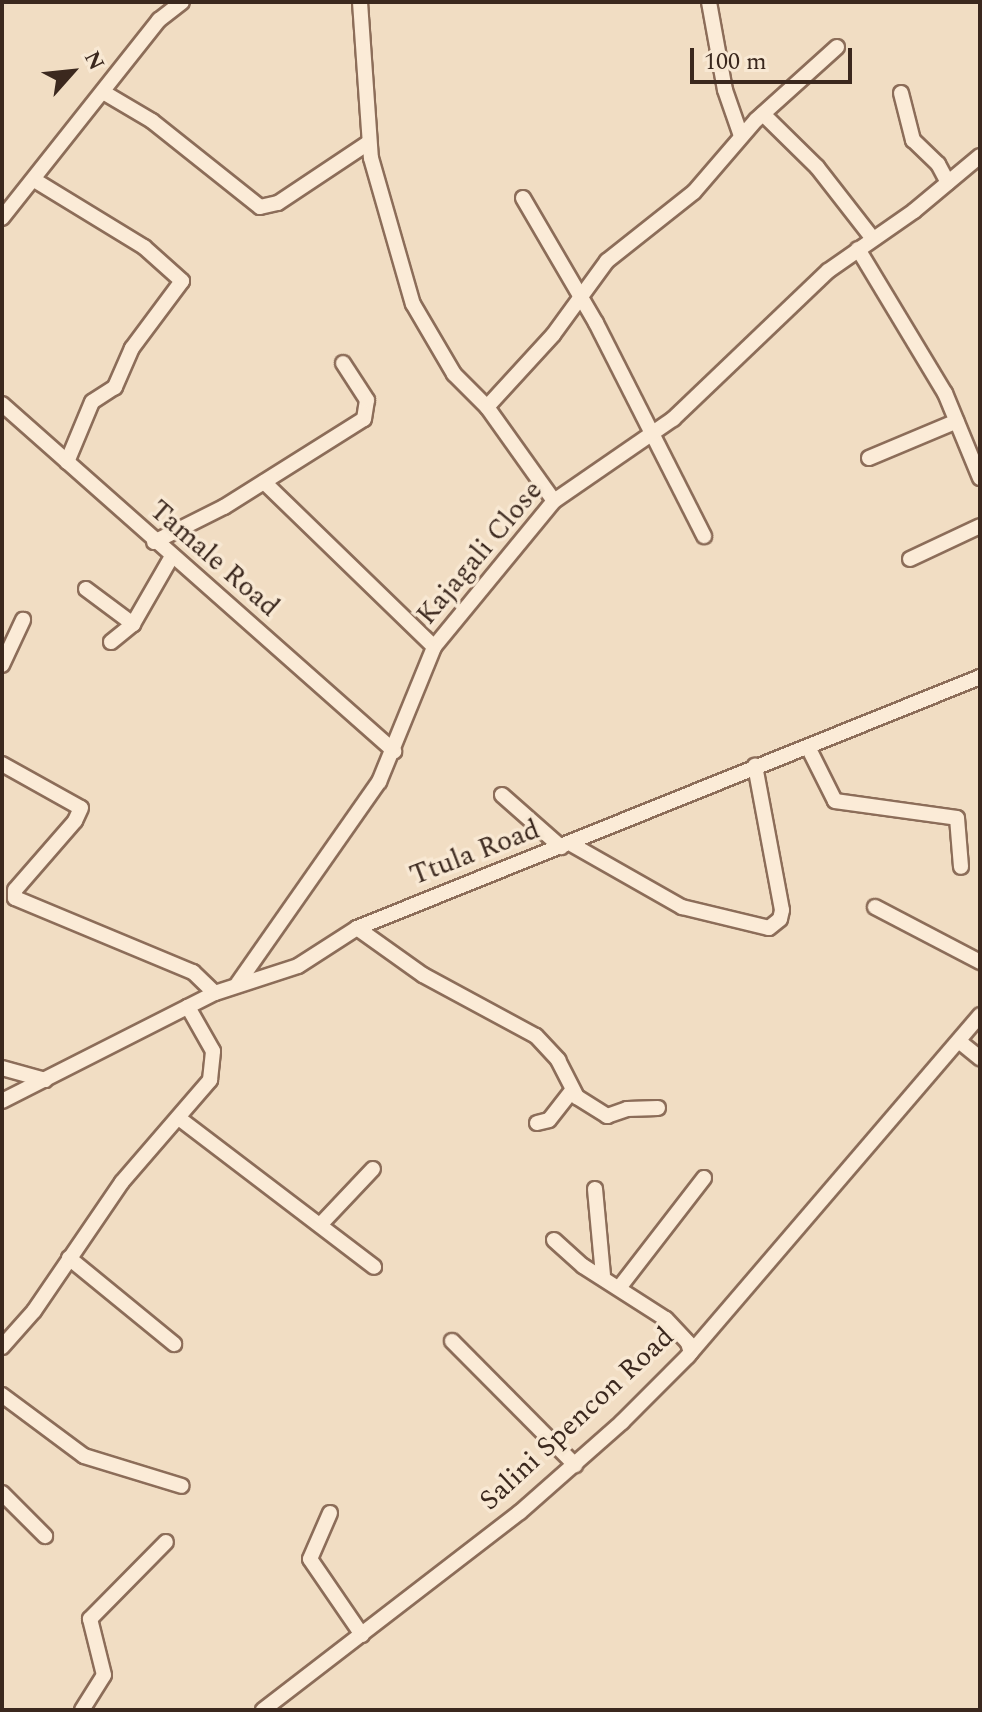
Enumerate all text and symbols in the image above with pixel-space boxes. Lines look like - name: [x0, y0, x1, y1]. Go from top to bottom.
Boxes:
- north arrow: [32, 32, 112, 112]
- scale bar: [694, 32, 856, 82]
- text: 100 m: [704, 44, 767, 80]
- text: N: [75, 45, 113, 76]
- street label: Kajagali Close: [410, 474, 550, 632]
- street label: Tamale Road: [142, 494, 286, 624]
- street label: Ttula Road: [405, 813, 545, 893]
- street label: Salini Spencon Road: [473, 1320, 681, 1518]

